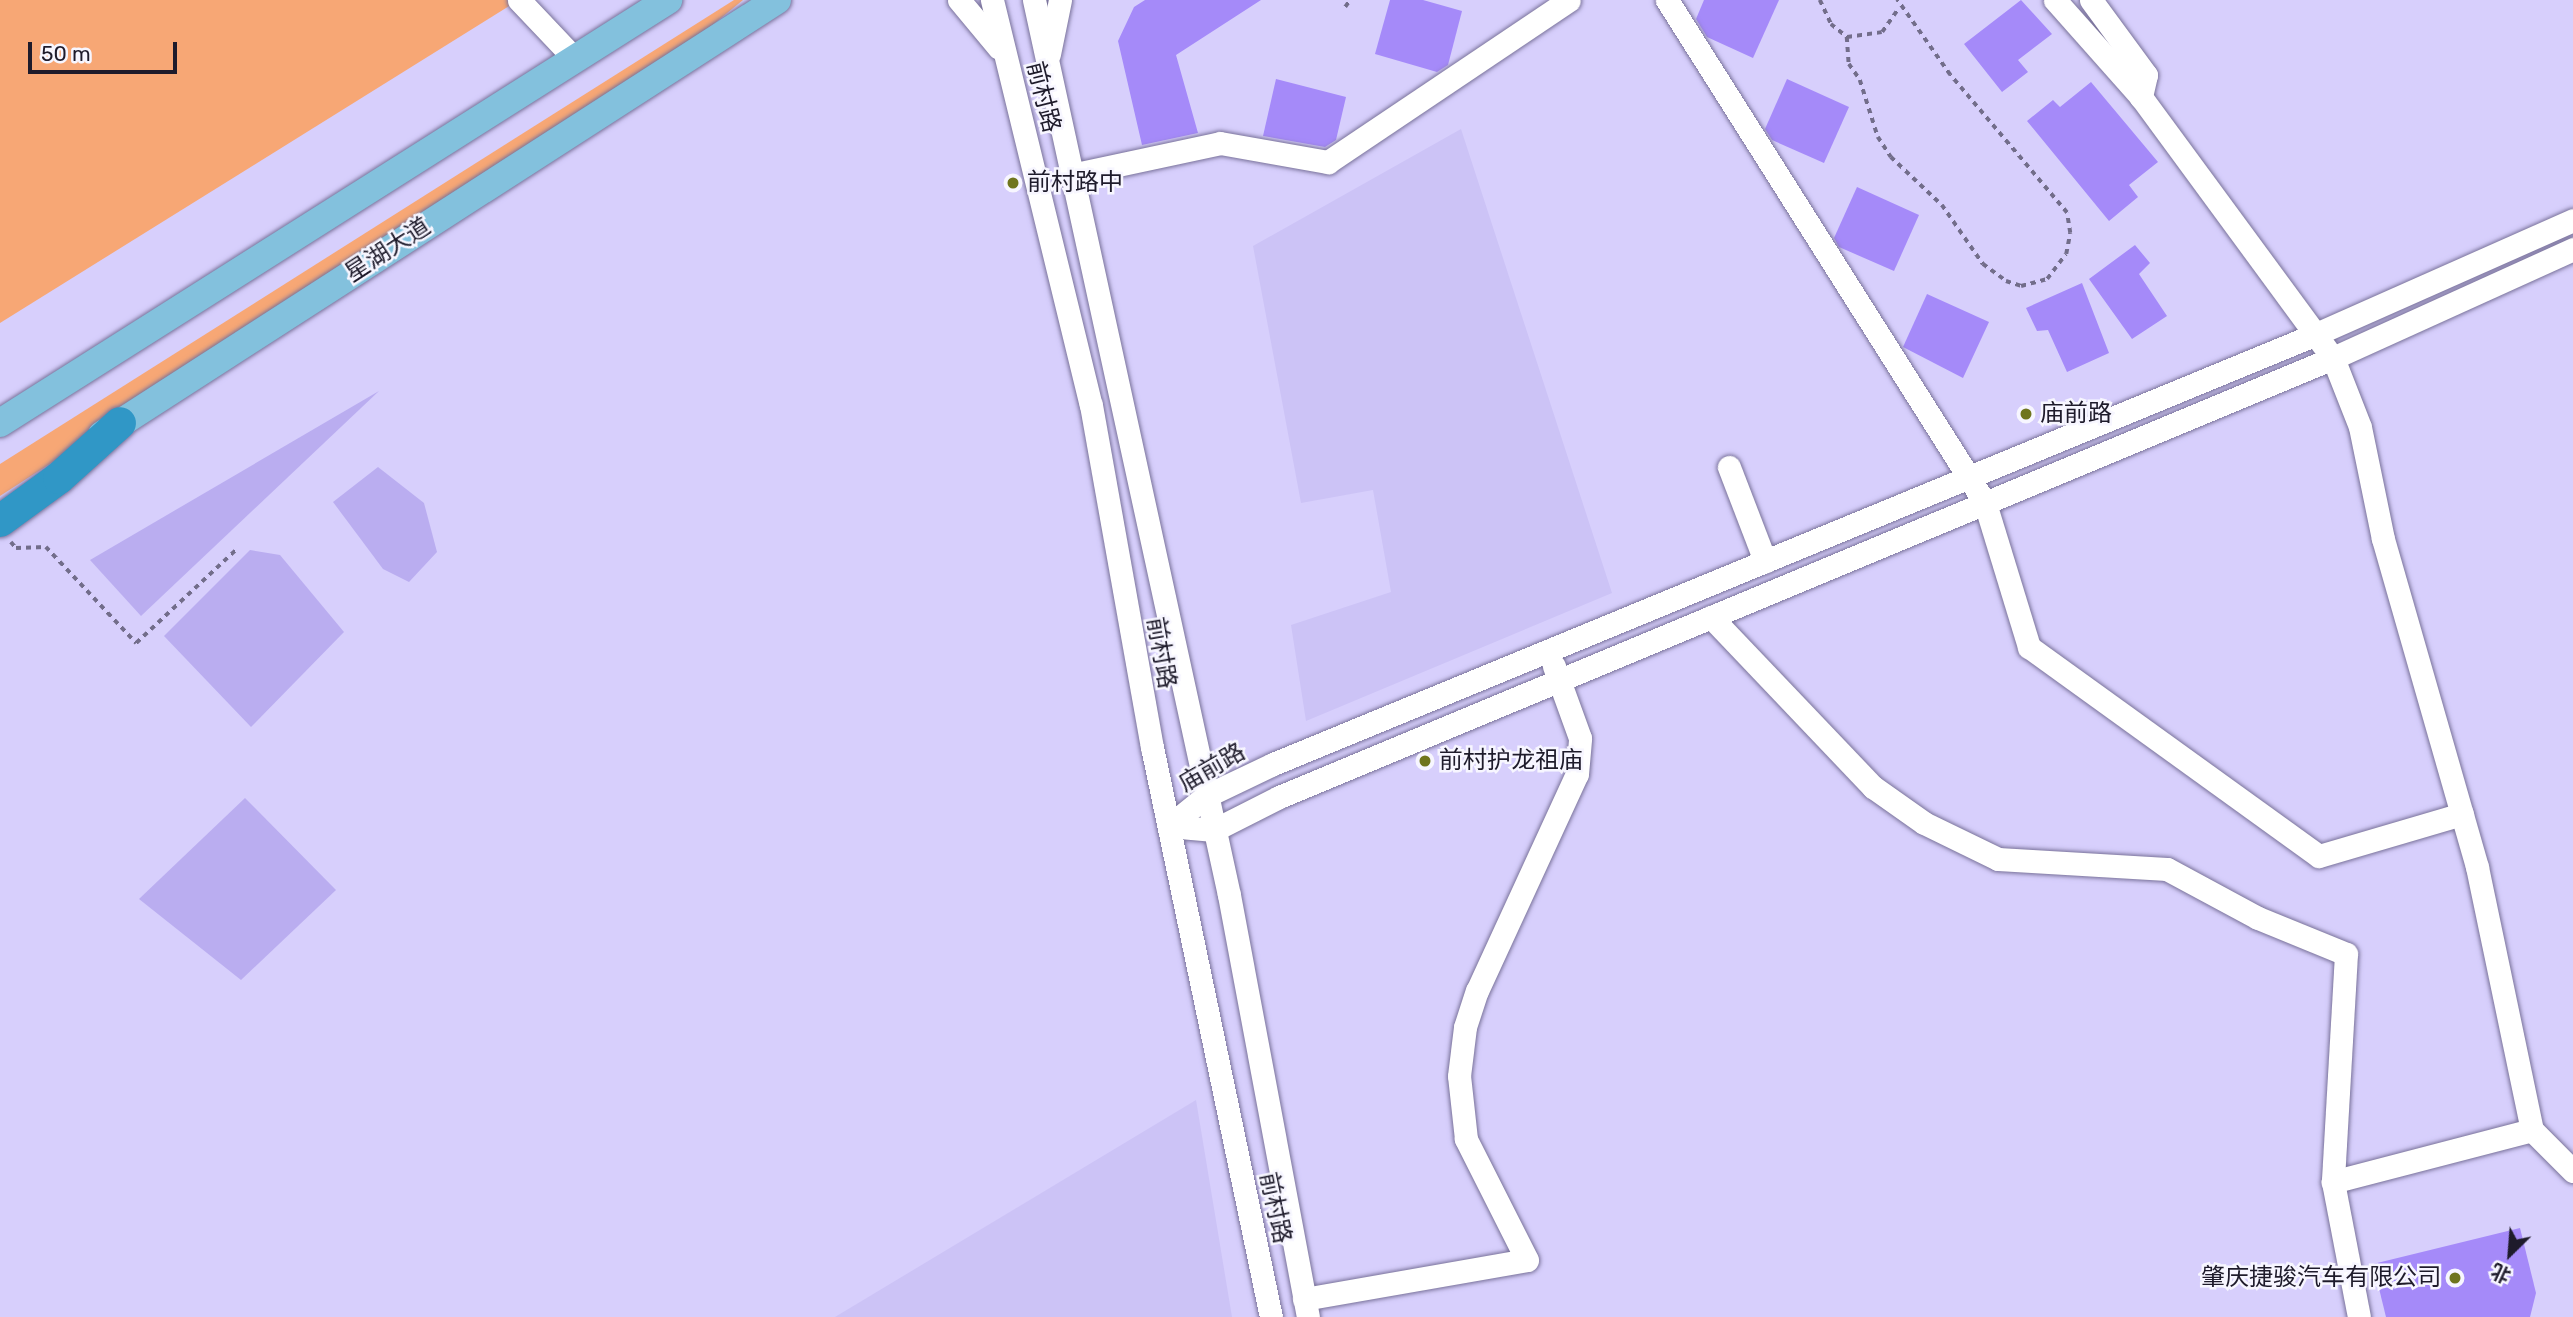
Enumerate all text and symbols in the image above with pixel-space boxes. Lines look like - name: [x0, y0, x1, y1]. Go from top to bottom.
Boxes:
- scale bar: [32, 28, 180, 72]
- text: 50 m: [41, 41, 91, 66]
- street label: 前村路: [1020, 59, 1066, 135]
- place label: 前村路中: [1027, 169, 1123, 197]
- marker: 前村路中: [1005, 175, 1021, 191]
- street label: 星湖大道: [340, 212, 436, 288]
- place label: 庙前路: [2040, 400, 2112, 428]
- marker: 庙前路: [2018, 406, 2034, 422]
- street label: 前村路: [1141, 615, 1181, 691]
- street label: 庙前路: [1174, 738, 1250, 798]
- place label: 前村护龙祖庙: [1439, 747, 1583, 775]
- marker: 前村护龙祖庙: [1417, 753, 1433, 769]
- street label: 前村路: [1253, 1170, 1297, 1246]
- north arrow: [2475, 1219, 2545, 1289]
- text: 北: [2487, 1259, 2514, 1288]
- place label: 肇庆捷骏汽车有限公司: [2201, 1264, 2441, 1292]
- marker: 肇庆捷骏汽车有限公司: [2447, 1270, 2463, 1286]

